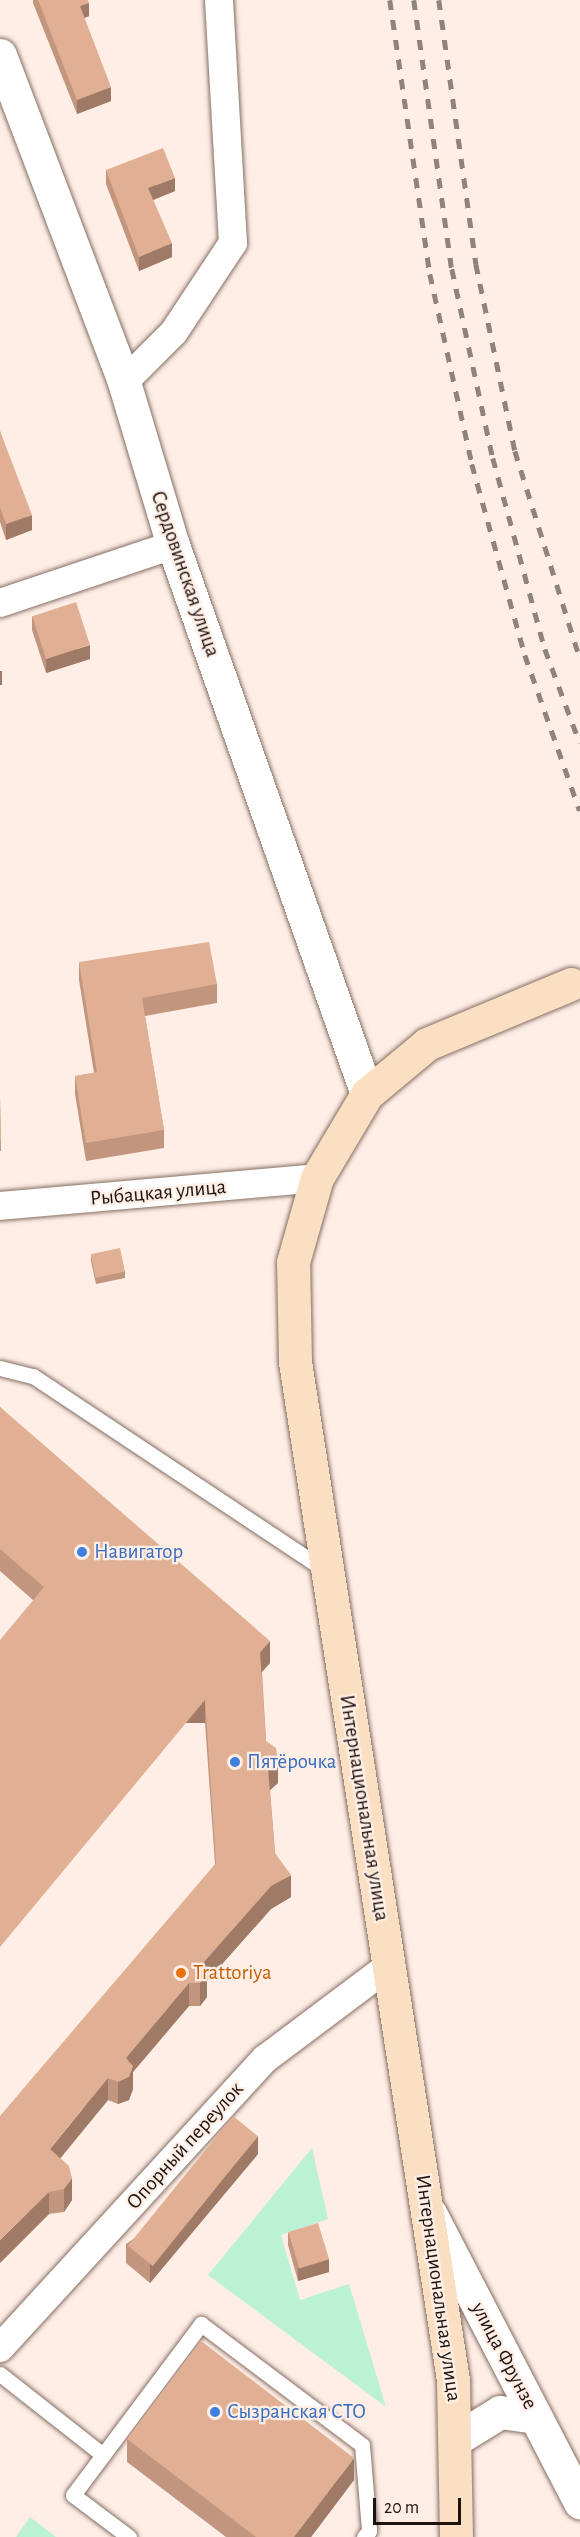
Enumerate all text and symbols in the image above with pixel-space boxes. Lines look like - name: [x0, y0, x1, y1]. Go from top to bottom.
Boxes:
- street label: Сердовинская улица: [145, 488, 225, 660]
- street label: Рыбацкая улица: [89, 1174, 227, 1212]
- place label: Навигатор: [94, 1539, 183, 1565]
- marker: Навигатор: [75, 1545, 89, 1559]
- street label: Интернациональная улица: [334, 1693, 394, 1923]
- place label: Пятёрочка: [247, 1749, 336, 1775]
- marker: Пятёрочка: [228, 1755, 242, 1769]
- place label: Trattoriya: [193, 1960, 272, 1986]
- marker: Trattoriya: [174, 1966, 188, 1980]
- street label: Опорный переулок: [121, 2077, 249, 2215]
- street label: Интернациональная улица: [410, 2173, 466, 2403]
- street label: улица Фрунзе: [465, 2298, 543, 2414]
- place label: Сызранская СТО: [227, 2399, 366, 2425]
- marker: Сызранская СТО: [208, 2405, 222, 2419]
- scale bar: [376, 2486, 464, 2524]
- text: 20 m: [384, 2499, 419, 2517]

